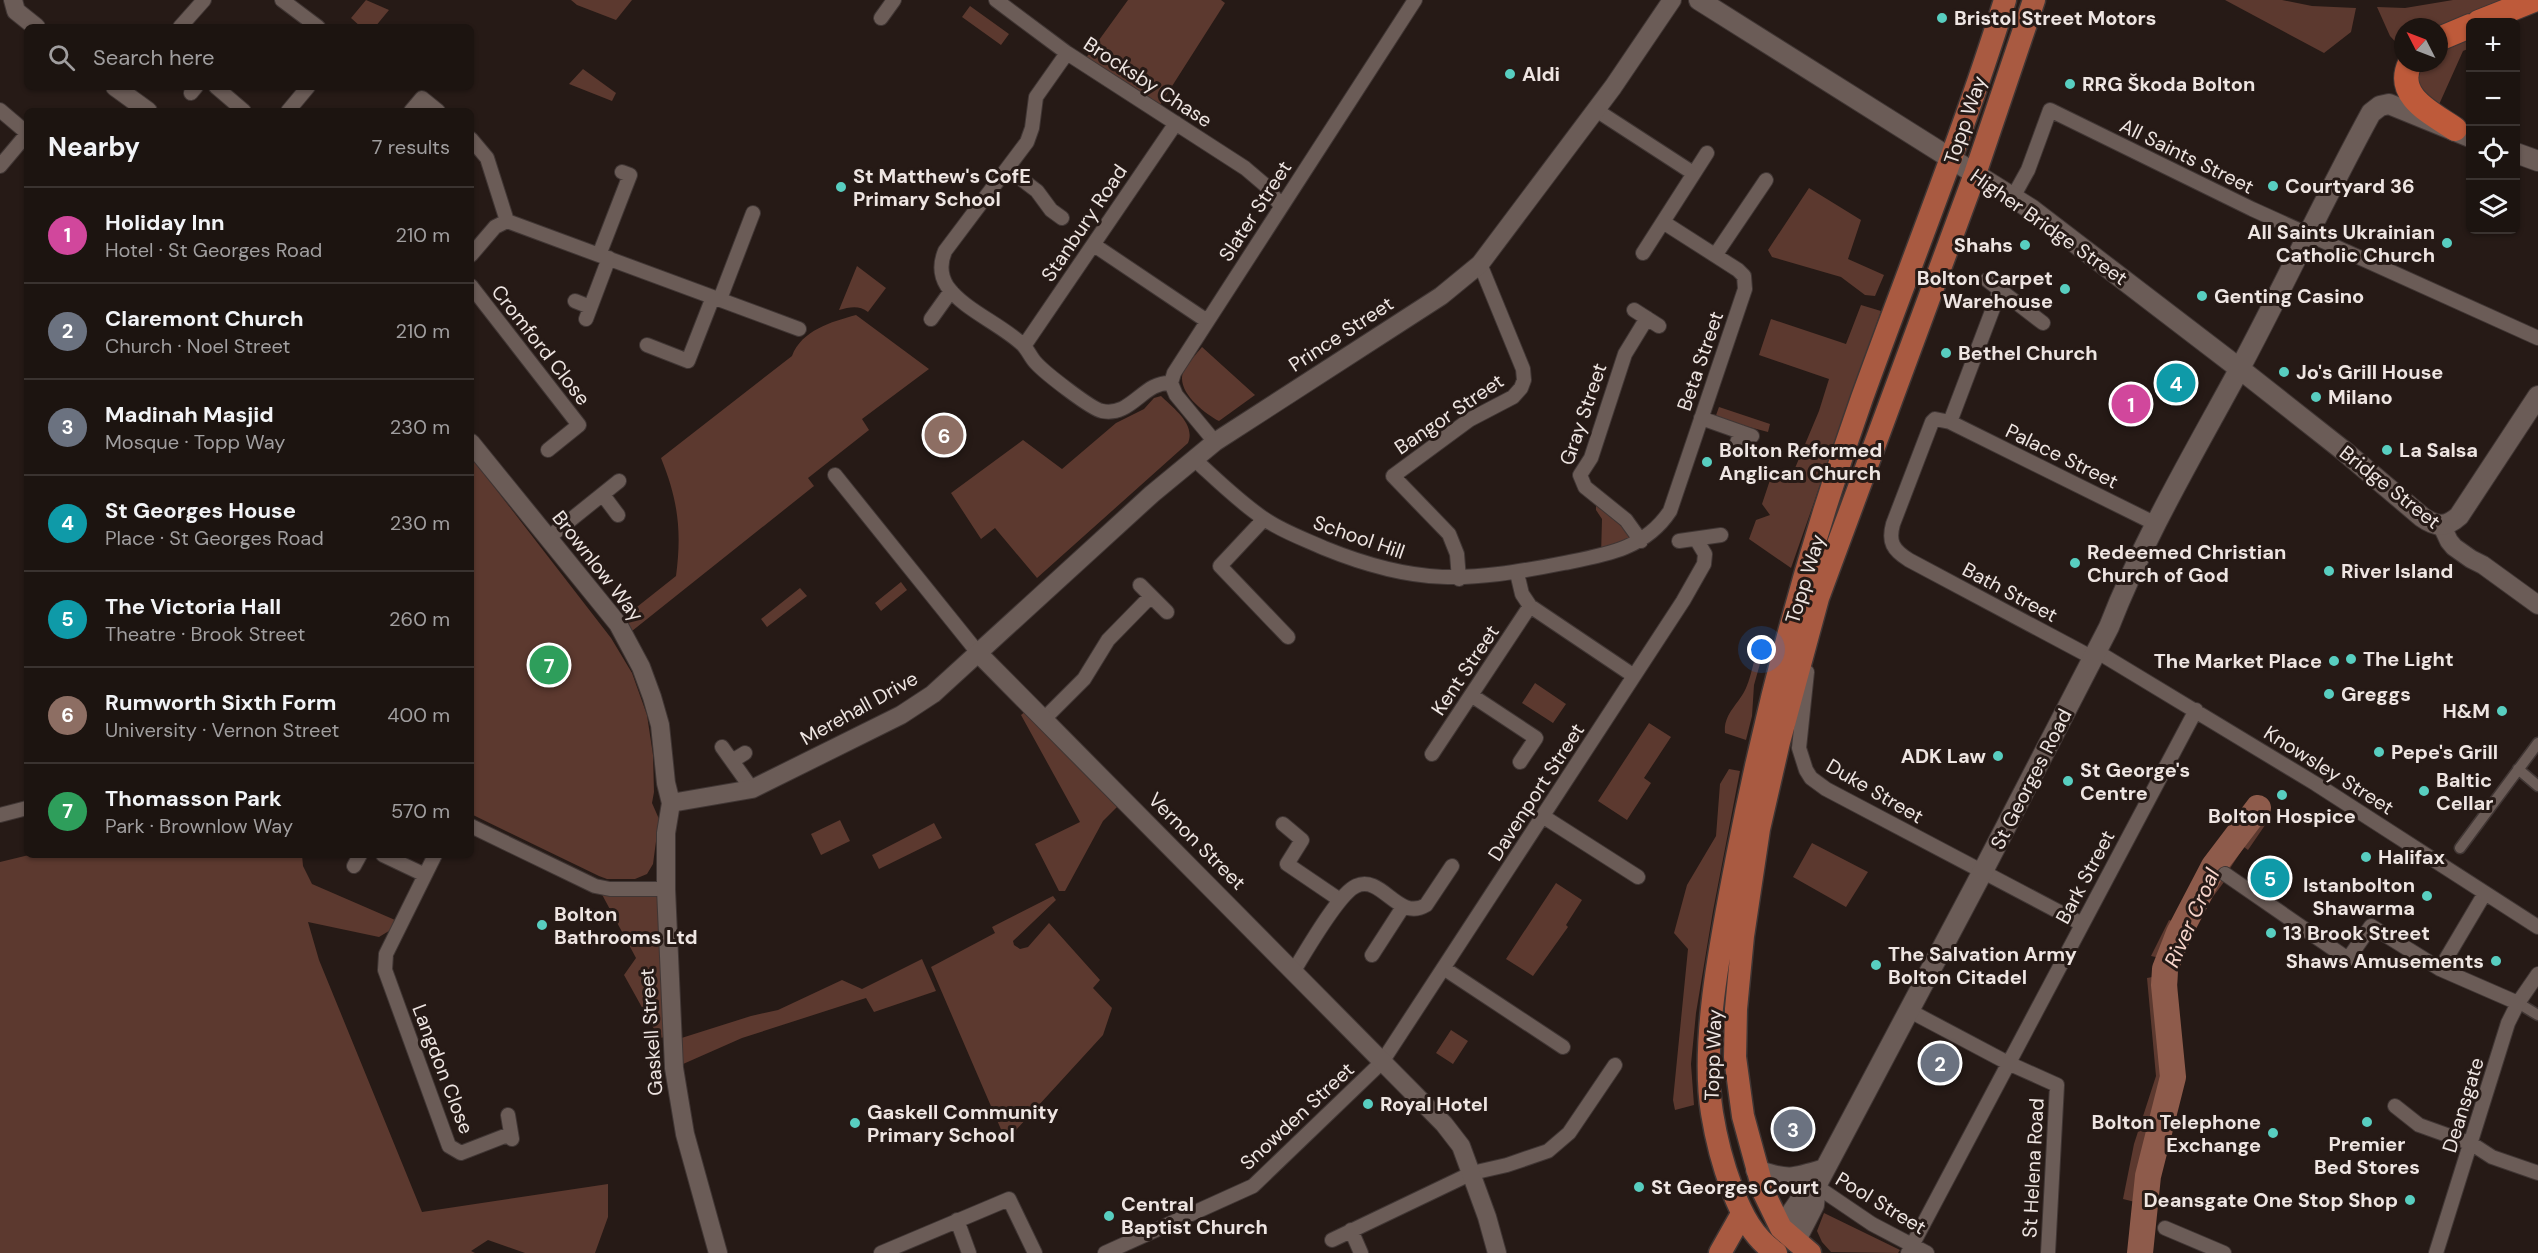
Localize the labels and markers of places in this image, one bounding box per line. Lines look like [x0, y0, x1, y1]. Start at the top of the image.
place label: Bristol Street Motors [1954, 5, 2156, 31]
marker: Bristol Street Motors [1935, 11, 1949, 25]
place label: Aldi [1522, 61, 1560, 87]
marker: Aldi [1503, 67, 1517, 81]
place label: RRG Škoda Bolton [2082, 71, 2255, 97]
marker: RRG Škoda Bolton [2063, 77, 2077, 91]
place label: St Matthew's CofE Primary School [853, 163, 1031, 212]
place label: Courtyard 36 [2285, 173, 2415, 199]
marker: Courtyard 36 [2266, 179, 2280, 193]
marker: St Matthew's CofE Primary School [834, 180, 848, 194]
place label: All Saints Ukrainian Catholic Church [2247, 219, 2435, 268]
place label: Shahs [1954, 232, 2013, 258]
marker: All Saints Ukrainian Catholic Church [2440, 236, 2454, 250]
marker: Shahs [2018, 238, 2032, 252]
place label: Bolton Carpet Warehouse [1917, 265, 2053, 314]
marker: Bolton Carpet Warehouse [2058, 282, 2072, 296]
place label: Genting Casino [2214, 283, 2364, 309]
marker: Genting Casino [2195, 289, 2209, 303]
place label: Bethel Church [1958, 340, 2098, 366]
marker: Bethel Church [1939, 346, 1953, 360]
place label: Jo's Grill House [2296, 359, 2443, 385]
pin: 4 [2156, 360, 2196, 406]
marker: Jo's Grill House [2277, 365, 2291, 379]
pin: 1 [2112, 382, 2150, 426]
place label: Milano [2328, 384, 2393, 410]
marker: Milano [2309, 390, 2323, 404]
pin: 6 [924, 412, 964, 458]
place label: Bolton Reformed Anglican Church [1719, 437, 1882, 486]
place label: La Salsa [2399, 437, 2478, 463]
marker: La Salsa [2380, 443, 2394, 457]
marker: Bolton Reformed Anglican Church [1700, 455, 1714, 469]
place label: Redeemed Christian Church of God [2087, 539, 2286, 588]
marker: Redeemed Christian Church of God [2068, 556, 2082, 570]
place label: River Island [2341, 558, 2453, 584]
marker: River Island [2322, 564, 2336, 578]
pin: 7 [530, 642, 568, 688]
place label: The Light [2363, 646, 2454, 672]
place label: The Market Place [2154, 648, 2322, 674]
marker: The Light [2344, 652, 2358, 666]
marker: The Market Place [2327, 654, 2341, 668]
place label: Greggs [2341, 681, 2411, 707]
marker: Greggs [2322, 687, 2336, 701]
place label: H&M [2442, 698, 2490, 724]
marker: H&M [2495, 704, 2509, 718]
place label: Pepe's Grill [2391, 739, 2498, 765]
place label: ADK Law [1901, 743, 1987, 769]
marker: Pepe's Grill [2372, 745, 2386, 759]
marker: ADK Law [1991, 749, 2005, 763]
place label: St George's Centre [2080, 757, 2190, 806]
place label: Baltic Cellar [2436, 767, 2493, 816]
marker: St George's Centre [2061, 774, 2075, 788]
marker: Baltic Cellar [2417, 784, 2431, 798]
marker: Bolton Hospice [2275, 788, 2289, 802]
place label: Bolton Hospice [2208, 803, 2356, 829]
place label: Halifax [2378, 844, 2446, 870]
marker: Halifax [2359, 850, 2373, 864]
pin: 5 [2250, 856, 2290, 900]
place label: Istanbolton Shawarma [2303, 872, 2415, 921]
marker: Istanbolton Shawarma [2420, 889, 2434, 903]
place label: Bolton Bathrooms Ltd [554, 901, 698, 950]
marker: Bolton Bathrooms Ltd [535, 918, 549, 932]
place label: 13 Brook Street [2283, 920, 2430, 946]
marker: 13 Brook Street [2264, 926, 2278, 940]
place label: The Salvation Army Bolton Citadel [1888, 941, 2077, 990]
place label: Shaws Amusements [2286, 948, 2484, 974]
marker: Shaws Amusements [2489, 954, 2503, 968]
marker: The Salvation Army Bolton Citadel [1869, 958, 1883, 972]
pin: 2 [1920, 1040, 1960, 1086]
place label: Royal Hotel [1380, 1091, 1488, 1117]
marker: Royal Hotel [1361, 1097, 1375, 1111]
place label: Gaskell Community Primary School [867, 1099, 1059, 1148]
pin: 3 [1774, 1106, 1812, 1152]
place label: Bolton Telephone Exchange [2091, 1109, 2261, 1158]
marker: Premier Bed Stores [2360, 1115, 2374, 1129]
marker: Gaskell Community Primary School [848, 1116, 862, 1130]
marker: Bolton Telephone Exchange [2266, 1126, 2280, 1140]
place label: Premier Bed Stores [2314, 1131, 2420, 1180]
place label: St Georges Court [1651, 1174, 1819, 1200]
marker: St Georges Court [1632, 1180, 1646, 1194]
place label: Deansgate One Stop Shop [2143, 1187, 2398, 1213]
place label: Central Baptist Church [1121, 1191, 1268, 1240]
marker: Deansgate One Stop Shop [2403, 1193, 2417, 1207]
marker: Central Baptist Church [1102, 1209, 1116, 1223]

